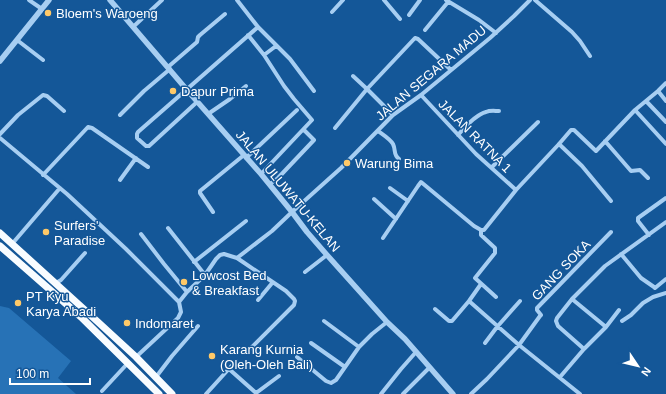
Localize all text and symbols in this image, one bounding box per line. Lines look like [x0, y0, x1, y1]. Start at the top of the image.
place label: Bloem's Waroeng [56, 6, 158, 21]
marker: Bloem's Waroeng [43, 8, 53, 18]
street label: JALAN SEGARA MADU [373, 22, 489, 124]
place label: Dapur Prima [181, 84, 255, 99]
marker: Dapur Prima [168, 86, 178, 96]
street label: JALAN RATNA 1 [435, 96, 515, 176]
street label: JALAN ULUWATU-KELAN [233, 127, 343, 255]
place label: Warung Bima [355, 156, 434, 171]
marker: Warung Bima [342, 158, 352, 168]
place label: Surfers' Paradise [54, 218, 105, 248]
marker: Surfers' Paradise [41, 227, 51, 237]
street label: GANG SOKA [529, 236, 594, 303]
place label: Lowcost Bed & Breakfast [192, 268, 266, 298]
marker: Lowcost Bed & Breakfast [179, 277, 189, 287]
place label: PT Kyu Karya Abadi [26, 289, 96, 319]
marker: PT Kyu Karya Abadi [13, 298, 23, 308]
place label: Indomaret [135, 316, 194, 331]
marker: Indomaret [122, 318, 132, 328]
place label: Karang Kurnia (Oleh-Oleh Bali) [220, 342, 313, 372]
north arrow [618, 346, 658, 386]
marker: Karang Kurnia (Oleh-Oleh Bali) [207, 351, 217, 361]
scale bar [10, 360, 90, 386]
text: N [639, 365, 653, 378]
text: 100 m [16, 367, 49, 381]

